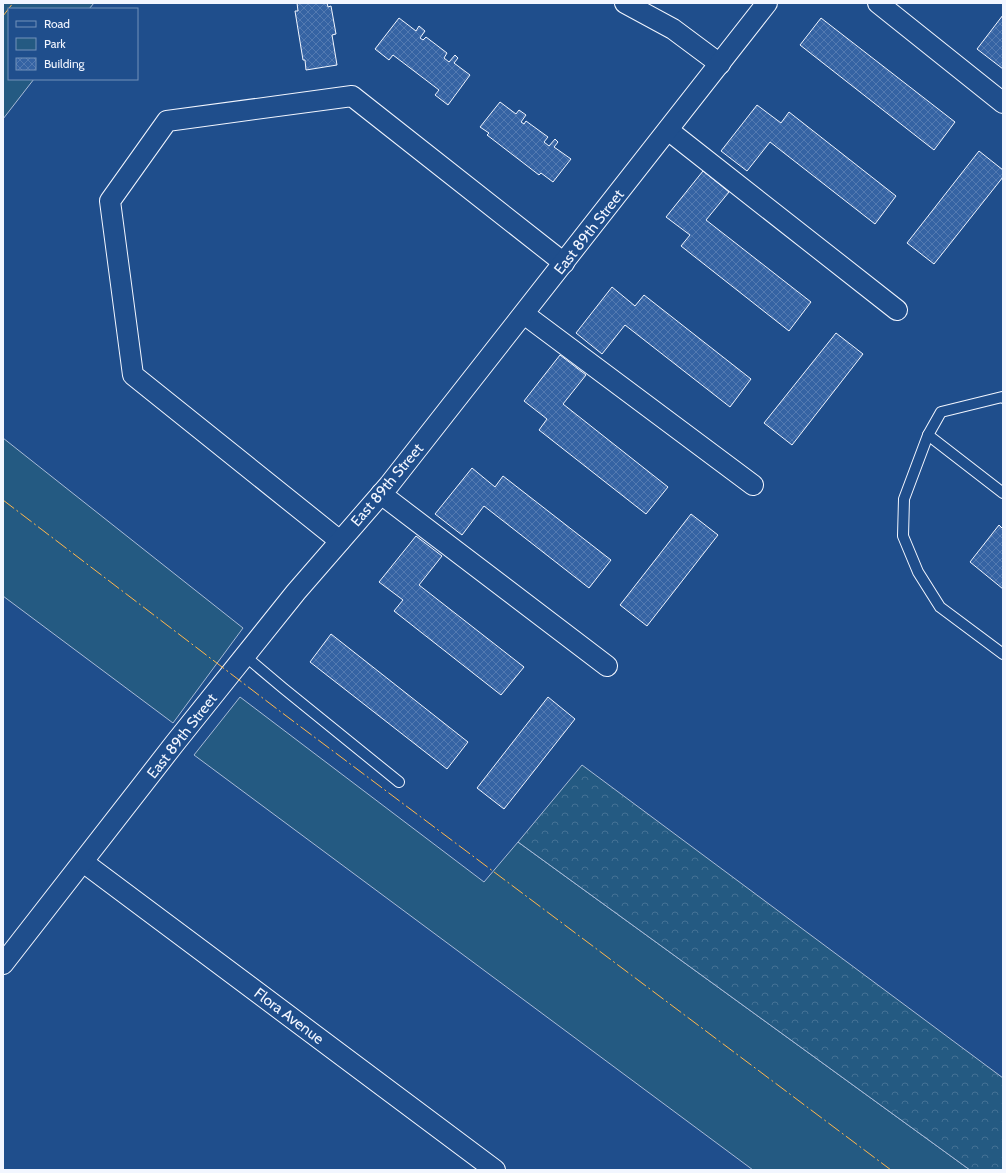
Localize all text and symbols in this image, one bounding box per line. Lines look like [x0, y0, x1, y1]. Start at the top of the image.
legend [8, 8, 138, 80]
text: Road [44, 16, 70, 31]
text: Park [44, 36, 66, 51]
text: Building [44, 56, 86, 71]
street label: East 89th Street [550, 186, 628, 278]
street label: East 89th Street [347, 440, 427, 530]
street label: East 89th Street [143, 690, 221, 782]
street label: Flora Avenue [251, 984, 328, 1048]

